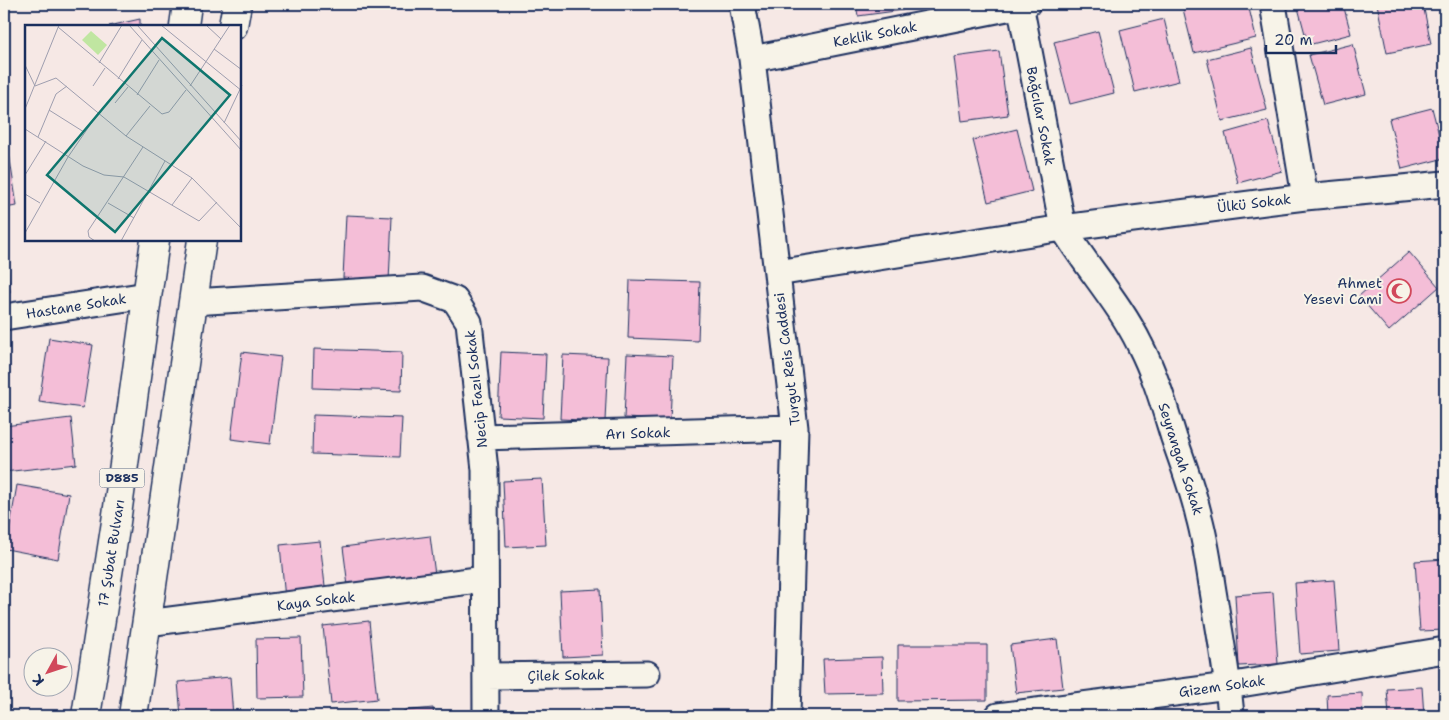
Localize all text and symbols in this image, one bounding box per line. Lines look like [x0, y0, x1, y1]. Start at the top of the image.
street label: Keklik Sokak [831, 17, 919, 51]
scale bar [1266, 22, 1336, 54]
inset map [25, 25, 241, 241]
text: 20 m [1274, 30, 1313, 50]
street label: Bağcılar Sokak [1023, 65, 1059, 167]
street label: Ülkü Sokak [1216, 190, 1292, 216]
place label: Ahmet Yesevi Cami [1304, 274, 1382, 308]
mosque icon: Ahmet Yesevi Cami [1386, 278, 1412, 304]
street label: Hastane Sokak [24, 289, 128, 323]
street label: Turgut Reis Caddesi [770, 292, 804, 426]
street label: Necip Fazıl Sokak [461, 329, 491, 449]
street label: Seyrangah Sokak [1154, 401, 1208, 517]
street label: Arı Sokak [605, 423, 671, 443]
road number: D885 [100, 468, 144, 488]
street label: 17 Şubat Bulvarı [94, 498, 128, 608]
street label: Kaya Sokak [276, 587, 356, 615]
north arrow [22, 648, 72, 698]
street label: Çilek Sokak [527, 665, 605, 685]
text: K [28, 671, 48, 690]
street label: Gizem Sokak [1178, 671, 1266, 701]

